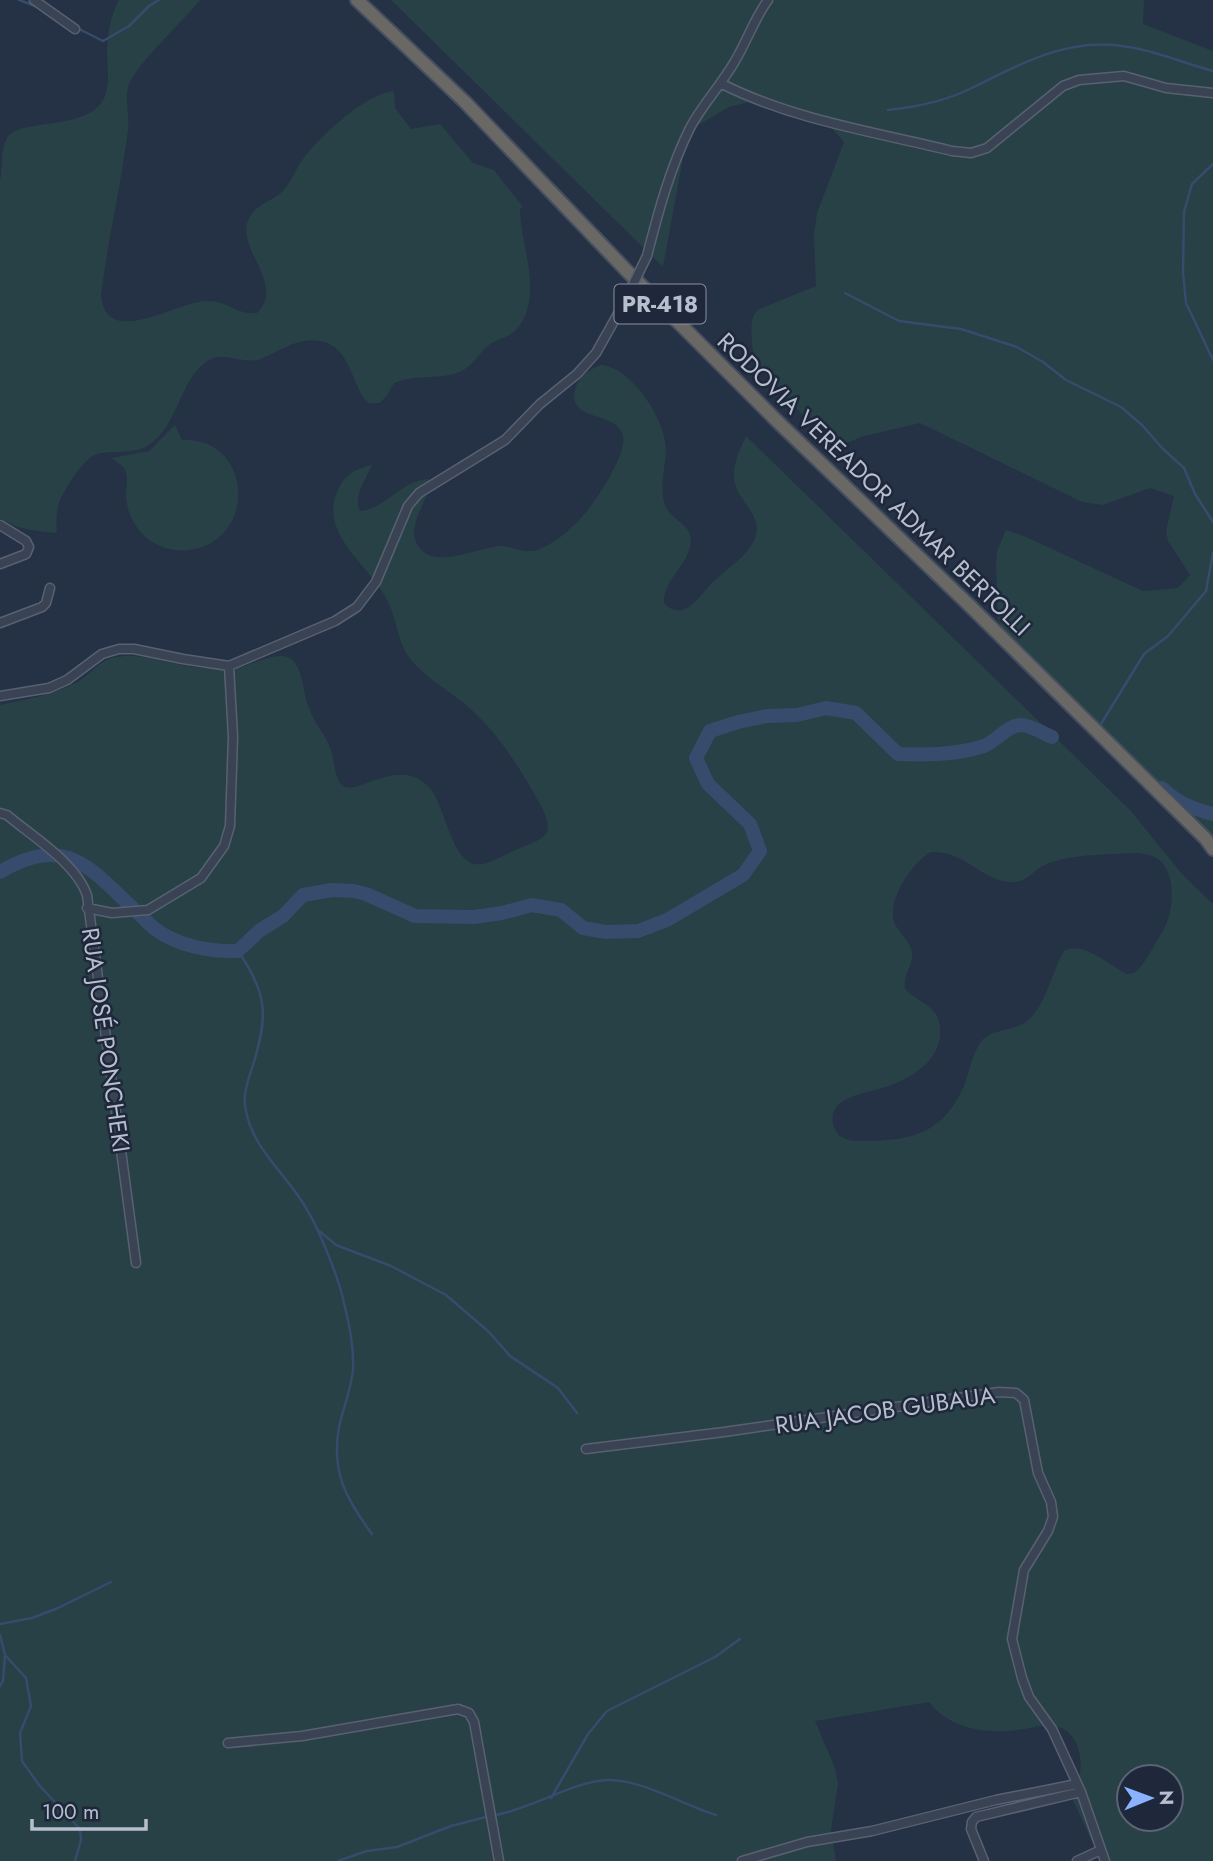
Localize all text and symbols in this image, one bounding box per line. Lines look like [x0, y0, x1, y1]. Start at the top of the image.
road number: PR-418 [614, 284, 706, 324]
street label: RODOVIA VEREADOR ADMAR BERTOLLI [709, 324, 1039, 644]
street label: RUA JOSÉ PONCHEKI [73, 925, 139, 1155]
street label: RUA JACOB GUBAUA [773, 1377, 997, 1443]
north arrow [1115, 1763, 1185, 1833]
scale bar [32, 1787, 145, 1831]
text: N [1153, 1790, 1180, 1805]
text: 100 m [42, 1797, 99, 1827]

